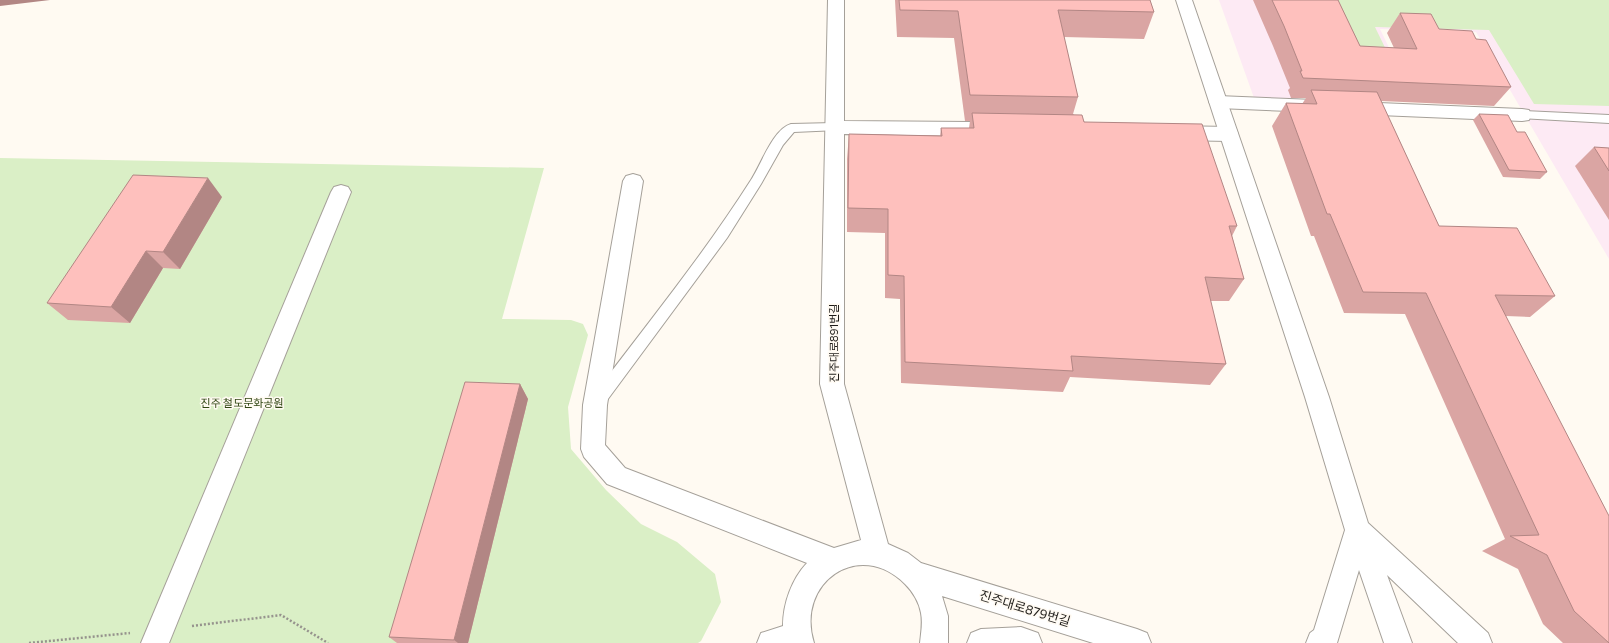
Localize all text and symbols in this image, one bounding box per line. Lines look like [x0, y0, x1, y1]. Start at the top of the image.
street label: 진주대로891번길 [827, 304, 840, 382]
park label: 진주 철도문화공원 [200, 396, 284, 409]
street label: 진주대로879번길 [978, 587, 1072, 629]

